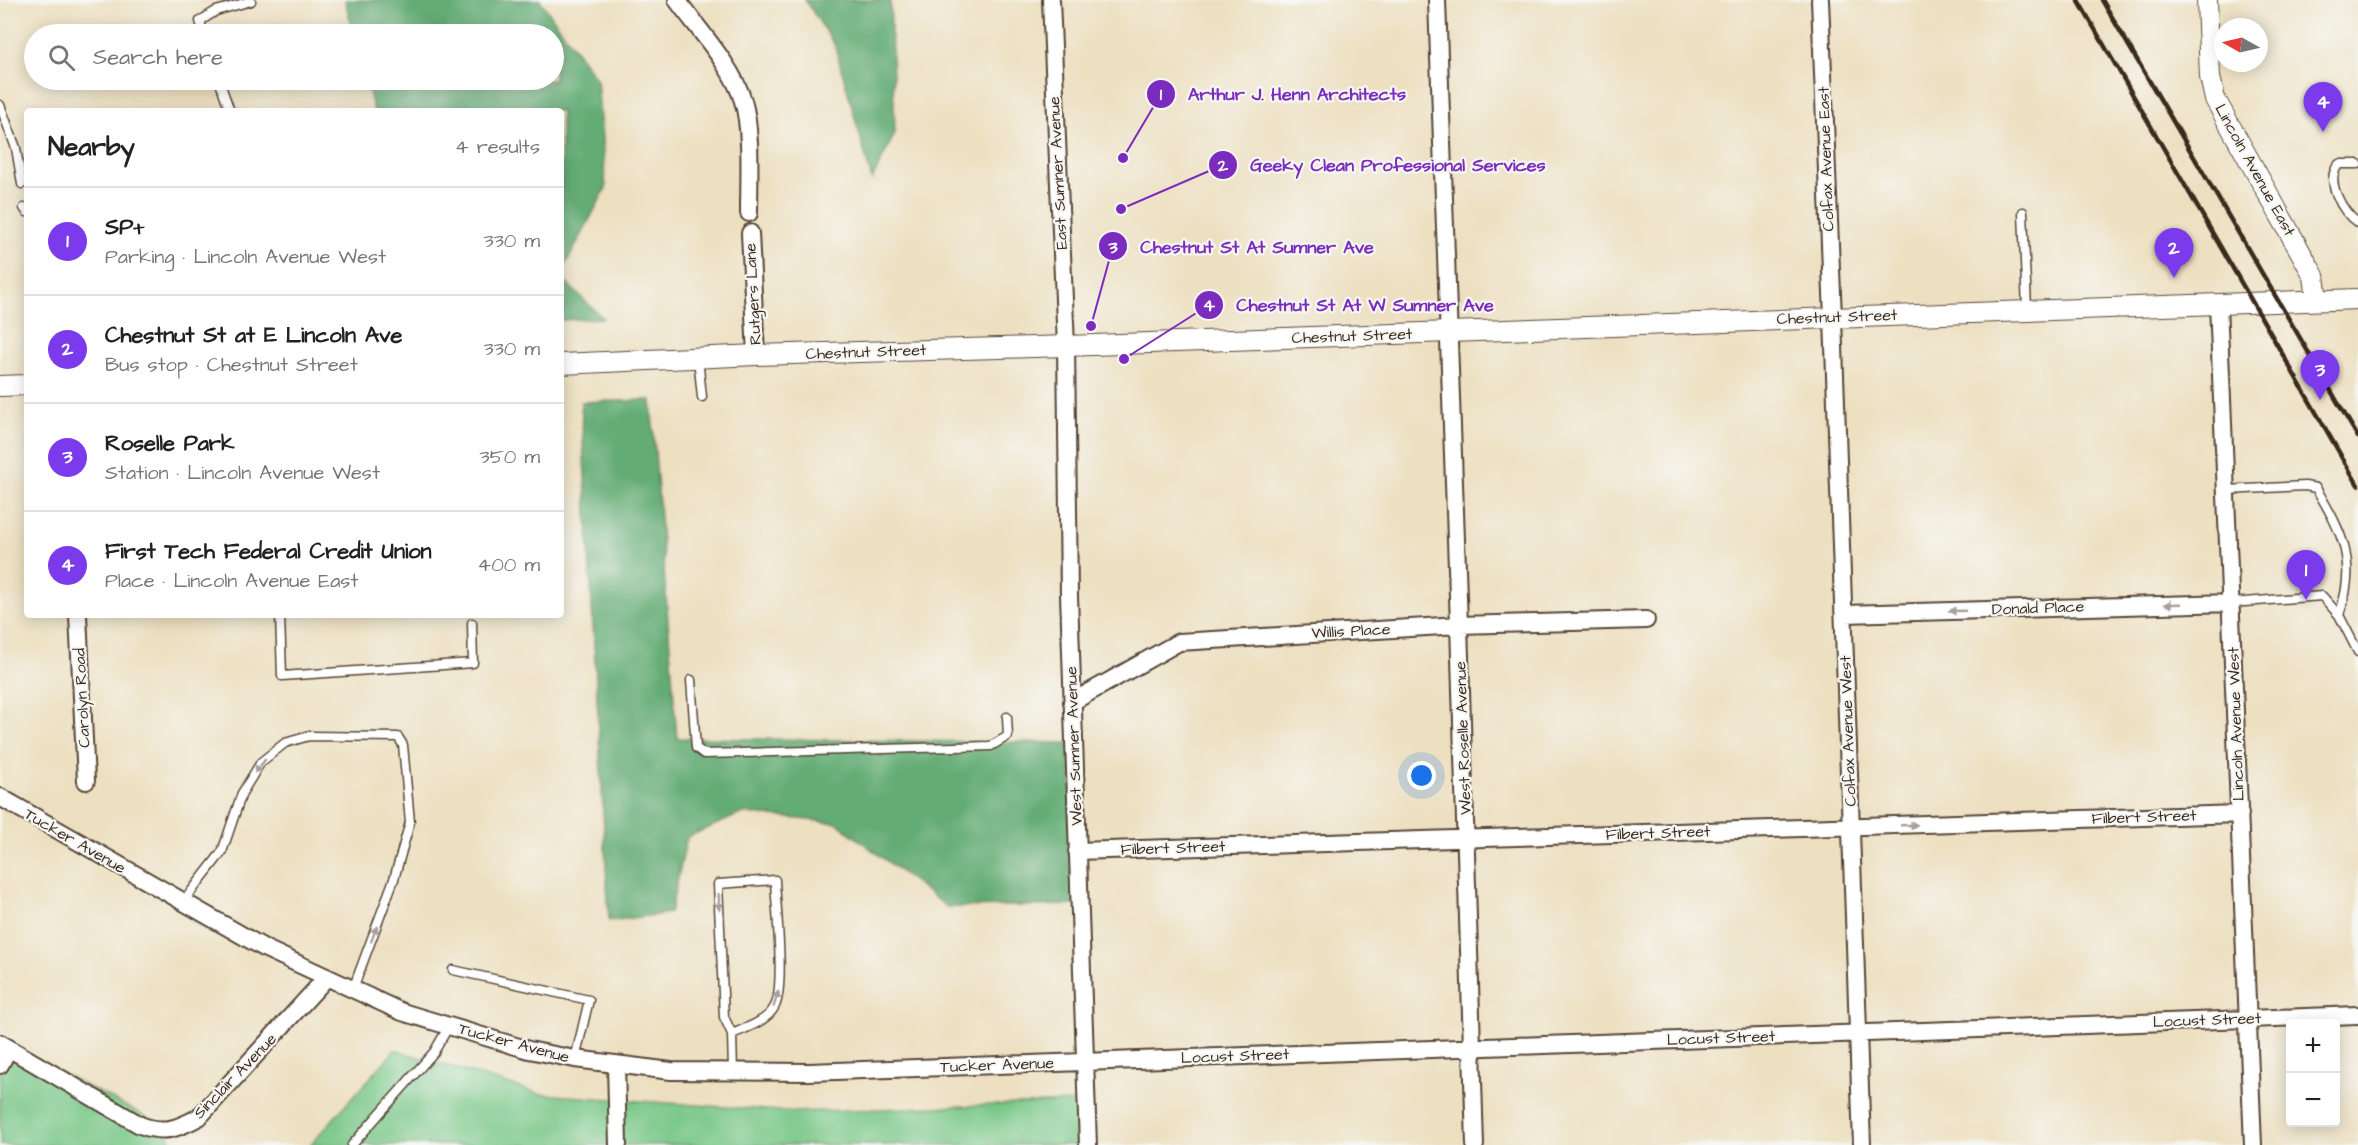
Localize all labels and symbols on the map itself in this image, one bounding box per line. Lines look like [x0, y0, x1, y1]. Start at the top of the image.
north arrow [2214, 18, 2268, 72]
callout: Arthur J. Henn Architects [1146, 76, 1419, 112]
text: 1 [1160, 82, 1163, 107]
text: Arthur J. Henn Architects [1188, 82, 1406, 107]
pin: 4 [2304, 82, 2342, 132]
street label: Colfax Avenue East [1812, 86, 1840, 232]
street label: East Sumner Avenue [1043, 96, 1073, 250]
street label: Lincoln Avenue East [2209, 100, 2301, 241]
callout: Geeky Clean Professional Services [1208, 147, 1558, 183]
text: 2 [1217, 153, 1229, 178]
text: Geeky Clean Professional Services [1250, 153, 1546, 179]
callout: Chestnut St At Sumner Ave [1098, 228, 1386, 264]
pin: 2 [2154, 228, 2194, 278]
text: 3 [1107, 235, 1118, 260]
text: Chestnut St At Sumner Ave [1140, 235, 1374, 260]
street label: Rutgers Lane [739, 242, 768, 346]
callout: Chestnut St At W Sumner Ave [1194, 287, 1506, 323]
text: 4 [1203, 293, 1216, 318]
text: Chestnut St At W Sumner Ave [1236, 293, 1494, 318]
street label: Chestnut Street [1776, 304, 1898, 330]
street label: Chestnut Street [1291, 323, 1413, 349]
street label: Chestnut Street [805, 339, 927, 365]
pin: 3 [2300, 350, 2340, 400]
pin: 1 [2286, 550, 2326, 600]
street label: Donald Place [1992, 595, 2085, 621]
one-way arrow [2164, 600, 2183, 609]
one-way arrow [1948, 606, 1967, 615]
street label: Willis Place [1311, 618, 1391, 644]
street label: Lincoln Avenue West [2222, 646, 2250, 801]
street label: Carolyn Road [68, 648, 97, 748]
street label: Colfax Avenue West [1834, 655, 1862, 807]
street label: West Roselle Avenue [1449, 660, 1477, 815]
street label: West Sumner Avenue [1060, 666, 1088, 826]
one-way arrow [255, 758, 267, 773]
your location [1407, 761, 1436, 790]
street label: Tucker Avenue [20, 803, 130, 879]
street label: Filbert Street [2091, 804, 2197, 830]
street label: Filbert Street [1605, 820, 1711, 846]
one-way arrow [1900, 820, 1919, 829]
street label: Filbert Street [1120, 835, 1226, 861]
one-way arrow [714, 892, 723, 911]
one-way arrow [369, 925, 379, 943]
one-way arrow [772, 990, 781, 1008]
street label: Locust Street [2152, 1007, 2262, 1033]
street label: Tucker Avenue [456, 1018, 572, 1068]
street label: Locust Street [1666, 1025, 1776, 1051]
street label: Sinclair Avenue [188, 1028, 282, 1124]
street label: Locust Street [1180, 1043, 1290, 1069]
street label: Tucker Avenue [940, 1052, 1055, 1078]

